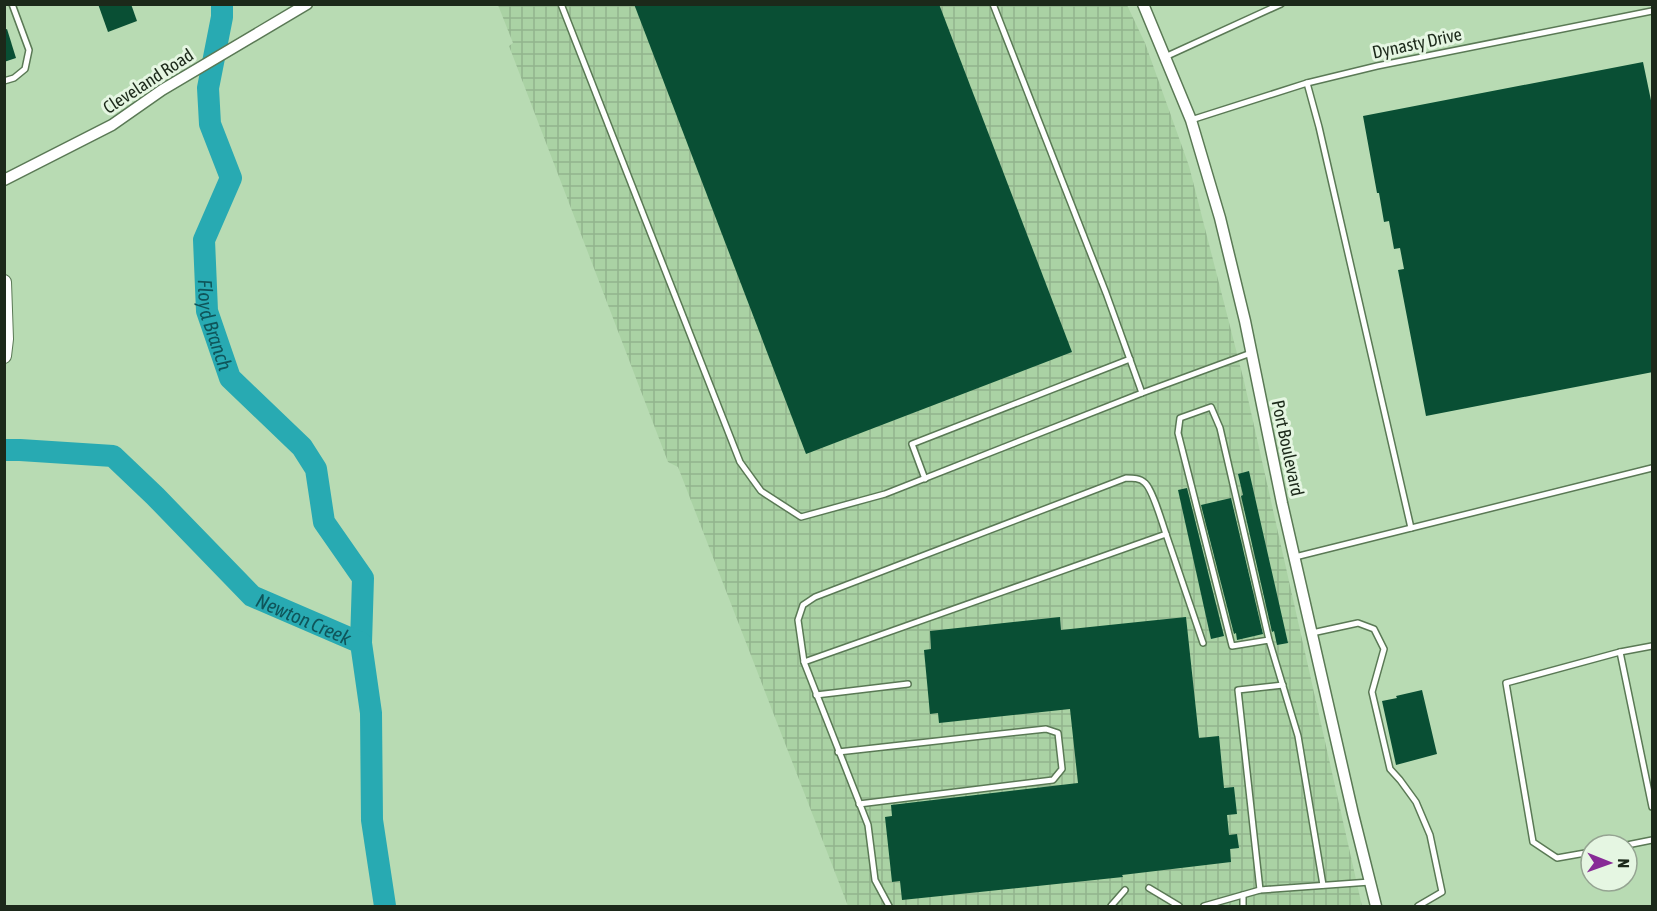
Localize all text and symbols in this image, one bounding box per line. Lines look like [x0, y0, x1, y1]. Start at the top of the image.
street label: Dynasty Drive [1370, 23, 1464, 63]
street label: Cleveland Road [99, 44, 197, 118]
water label: Floyd Branch [194, 279, 238, 373]
street label: Port Boulevard [1268, 398, 1308, 498]
water label: Newton Creek [253, 588, 355, 649]
north arrow [1579, 833, 1639, 893]
text: N [1615, 858, 1633, 868]

